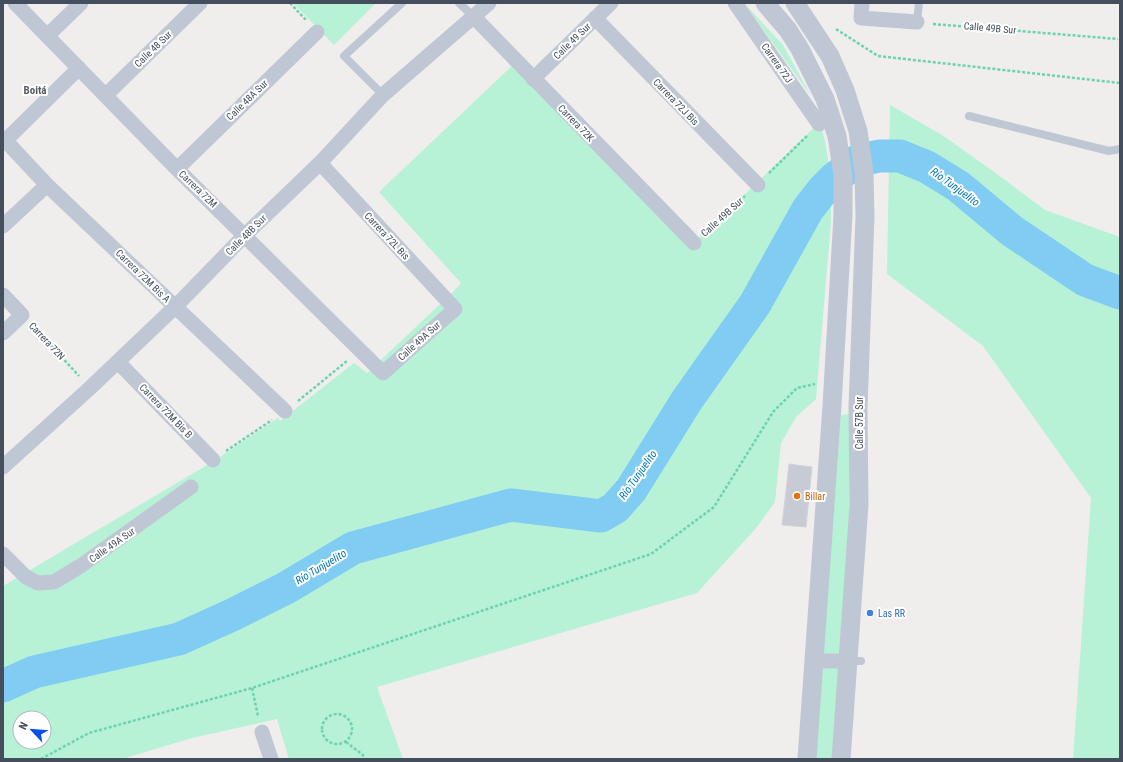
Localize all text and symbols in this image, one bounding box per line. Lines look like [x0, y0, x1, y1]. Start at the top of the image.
street label: Calle 49B Sur [963, 20, 1017, 36]
street label: Calle 49 Sur [551, 21, 593, 61]
street label: Calle 48 Sur [132, 29, 174, 69]
street label: Carrera 72J [759, 41, 795, 85]
street label: Carrera 72J Bis [651, 76, 701, 128]
street label: Calle 48A Sur [224, 78, 270, 122]
district label: Boitá [24, 84, 46, 97]
street label: Carrera 72K [556, 102, 596, 144]
water label: Río Tunjuelito [928, 165, 982, 209]
street label: Carrera 72M [177, 168, 219, 210]
street label: Calle 49B Sur [699, 195, 745, 239]
street label: Carrera 72L Bis [362, 210, 412, 262]
street label: Calle 48B Sur [223, 212, 269, 258]
street label: Carrera 72M Bis A [114, 247, 173, 305]
street label: Calle 49A Sur [396, 319, 442, 363]
street label: Carrera 72N [27, 320, 67, 362]
street label: Carrera 72M Bis B [137, 382, 195, 440]
street label: Calle 57B Sur [854, 397, 865, 449]
water label: Río Tunjuelito [616, 448, 660, 502]
marker: Billar [792, 491, 802, 501]
place label: Billar [805, 491, 825, 502]
street label: Calle 49A Sur [87, 525, 137, 565]
water label: Río Tunjuelito [293, 547, 349, 587]
marker: Las RR [865, 608, 875, 618]
place label: Las RR [878, 608, 906, 619]
north arrow [12, 710, 52, 750]
text: N [16, 720, 31, 732]

